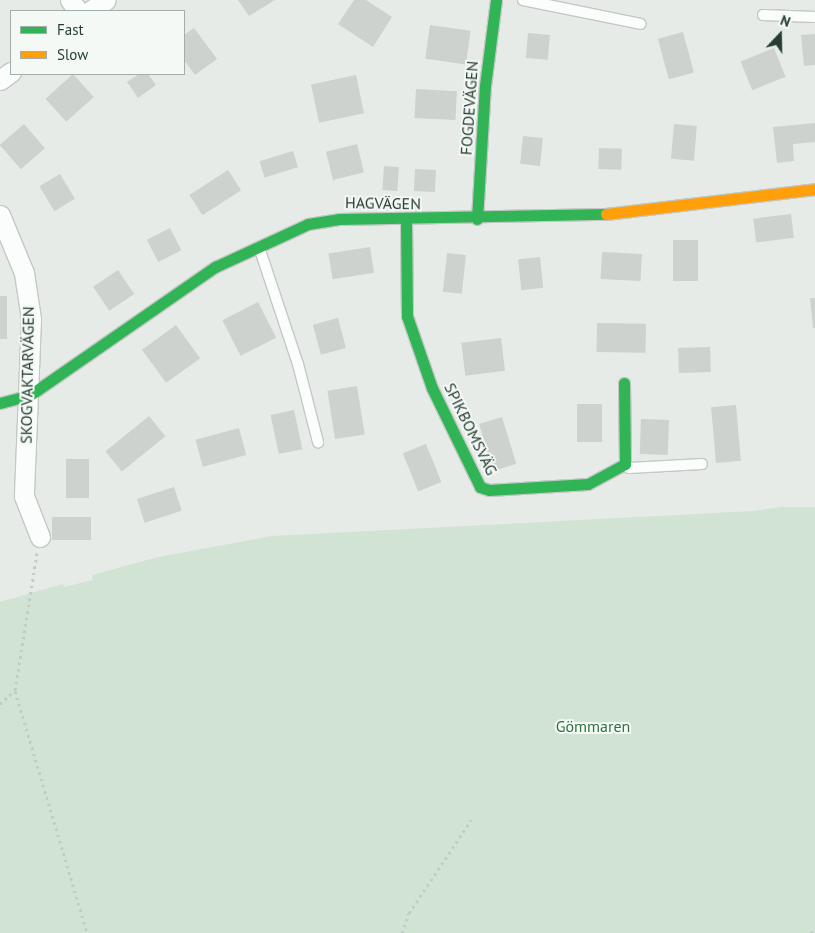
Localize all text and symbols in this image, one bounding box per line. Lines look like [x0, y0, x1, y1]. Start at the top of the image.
legend [10, 10, 185, 75]
north arrow [755, 10, 805, 60]
text: N [778, 11, 793, 31]
text: Fast [57, 20, 84, 39]
text: Slow [57, 45, 88, 64]
street label: FOGDEVÄGEN [456, 60, 482, 156]
street label: HAGVÄGEN [345, 193, 421, 213]
street label: SKOGVAKTARVÄGEN [16, 306, 38, 444]
street label: SPIKBOMSVÄG [440, 380, 502, 478]
park label: Gömmaren [556, 716, 630, 736]

